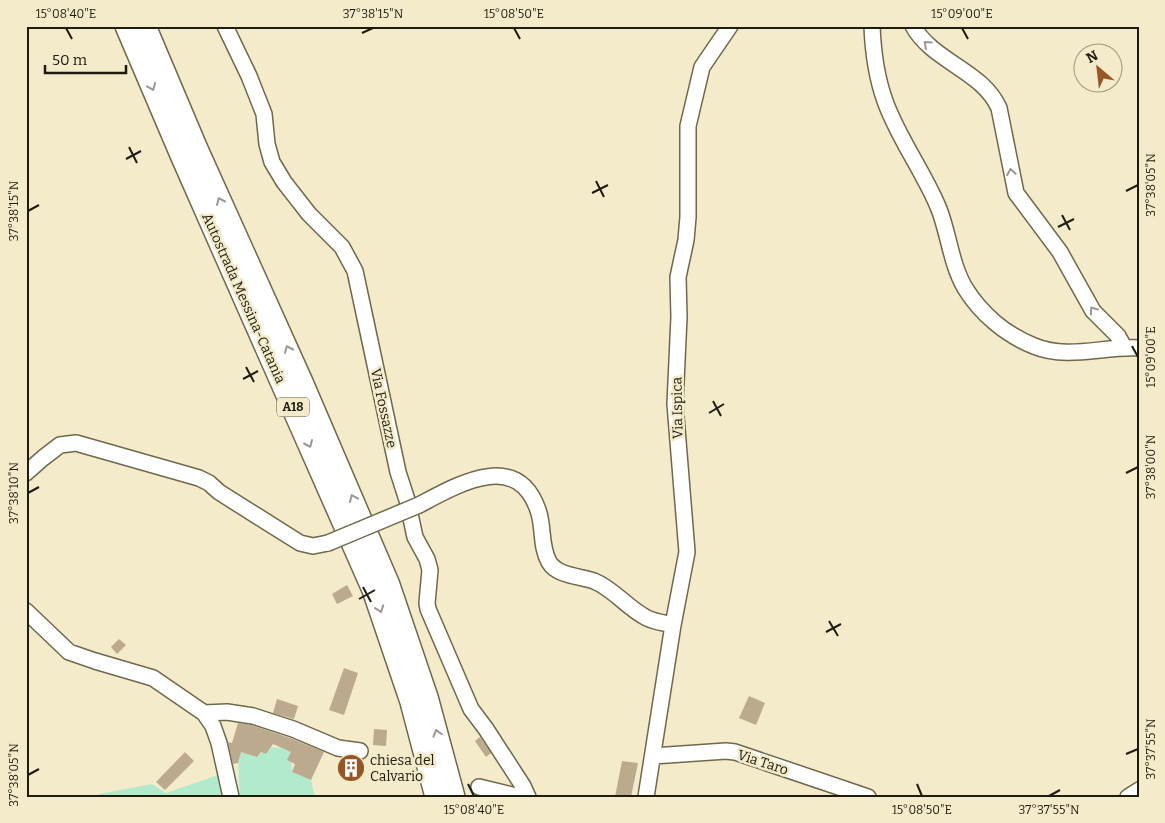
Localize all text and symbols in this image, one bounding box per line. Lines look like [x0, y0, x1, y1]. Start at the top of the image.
text: 15°08'40"E [36, 7, 96, 21]
text: 37°38'15"N [343, 7, 404, 21]
text: 15°08'50"E [484, 7, 544, 21]
text: 15°09'00"E [931, 7, 993, 21]
one-way arrow [924, 41, 933, 50]
scale bar [45, 42, 126, 74]
north arrow [1072, 42, 1122, 92]
text: N [1083, 47, 1101, 67]
text: 50 m [52, 51, 88, 69]
one-way arrow [145, 82, 156, 91]
text: 37°38'05"N [1144, 153, 1158, 217]
one-way arrow [1006, 167, 1016, 176]
text: 37°38'15"N [7, 180, 21, 241]
one-way arrow [216, 197, 227, 206]
street label: Autostrada Messina-Catania [198, 210, 289, 386]
one-way arrow [1091, 307, 1099, 316]
text: 15°09'00"E [1144, 326, 1158, 388]
one-way arrow [283, 345, 294, 354]
street label: Via Fossazze [367, 367, 400, 449]
street label: Via Ispica [668, 377, 687, 439]
road number: A18 [277, 398, 309, 417]
text: 37°38'00"N [1144, 434, 1158, 499]
one-way arrow [303, 439, 314, 448]
text: 37°38'10"N [7, 462, 21, 524]
one-way arrow [348, 494, 359, 503]
one-way arrow [374, 605, 384, 613]
text: 37°37'55"N [1144, 718, 1158, 780]
one-way arrow [433, 729, 443, 737]
text: 37°38'05"N [7, 743, 21, 807]
street label: Via Taro [735, 746, 790, 779]
place label: chiesa del Calvario [370, 752, 435, 785]
building icon: chiesa del Calvario [336, 753, 366, 783]
text: 15°08'40"E [444, 803, 504, 817]
text: 15°08'50"E [892, 803, 952, 817]
text: 37°37'55"N [1018, 803, 1080, 817]

